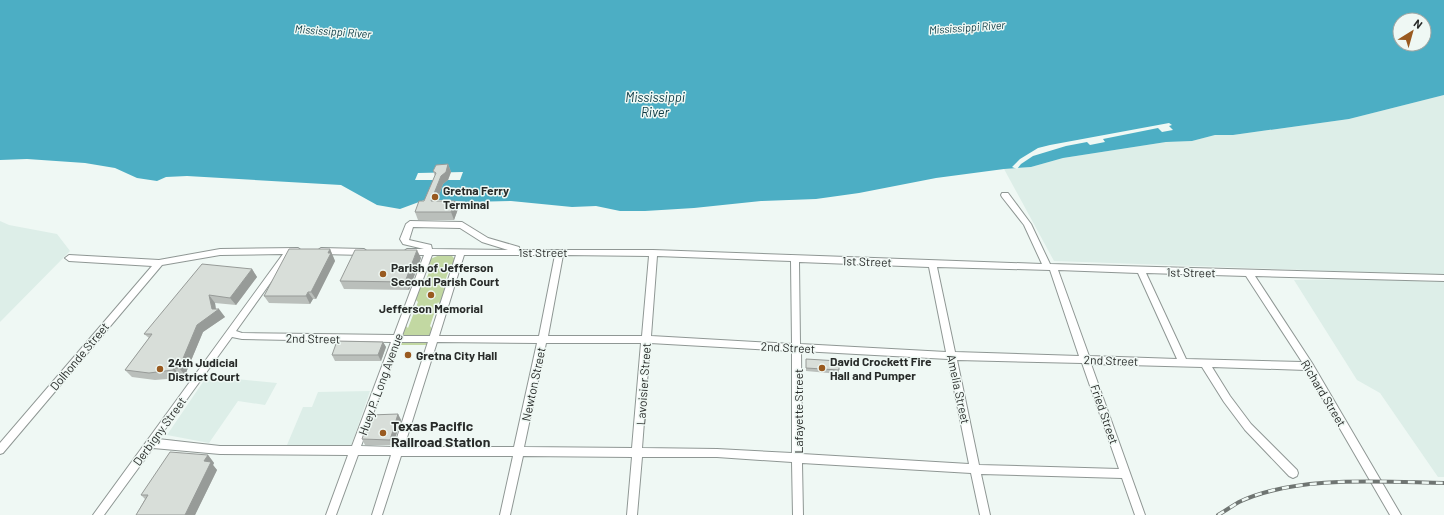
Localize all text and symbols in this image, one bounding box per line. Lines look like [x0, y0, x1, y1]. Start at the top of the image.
north arrow [1392, 12, 1432, 52]
text: N [1411, 16, 1425, 31]
water label: Mississippi River [928, 18, 1007, 36]
water label: Mississippi River [294, 22, 373, 40]
water label: Mississippi River [625, 89, 686, 120]
place label: Gretna Ferry Terminal [443, 183, 509, 211]
marker: Gretna Ferry Terminal [430, 192, 440, 202]
street label: 1st Street [518, 245, 568, 259]
street label: 1st Street [842, 253, 892, 269]
place label: Parish of Jefferson Second Parish Court [391, 260, 500, 288]
street label: 1st Street [1166, 265, 1216, 279]
marker: Parish of Jefferson Second Parish Court [378, 269, 388, 279]
marker: Jefferson Memorial [426, 290, 436, 300]
place label: Jefferson Memorial [379, 301, 483, 315]
street label: Dolhonde Street [47, 319, 111, 393]
street label: 2nd Street [286, 331, 340, 345]
street label: Huey P. Long Avenue [355, 331, 405, 437]
street label: 2nd Street [760, 339, 816, 355]
street label: Lavoisier Street [633, 342, 653, 426]
street label: Newton Street [518, 346, 548, 422]
place label: Gretna City Hall [416, 348, 497, 362]
marker: Gretna City Hall [403, 350, 413, 360]
street label: 2nd Street [1084, 352, 1138, 368]
street label: Amelia Street [945, 353, 973, 425]
place label: David Crockett Fire Hall and Pumper [830, 354, 932, 382]
place label: 24th Judicial District Court [168, 355, 240, 383]
street label: Richard Street [1299, 357, 1349, 429]
marker: David Crockett Fire Hall and Pumper [817, 363, 827, 373]
marker: 24th Judicial District Court [155, 364, 165, 374]
street label: Lafayette Street [791, 369, 805, 453]
street label: Fried Street [1088, 382, 1122, 446]
street label: Derbigny Street [129, 394, 189, 468]
place label: Texas Pacific Railroad Station [391, 417, 490, 450]
marker: Texas Pacific Railroad Station [378, 428, 388, 438]

